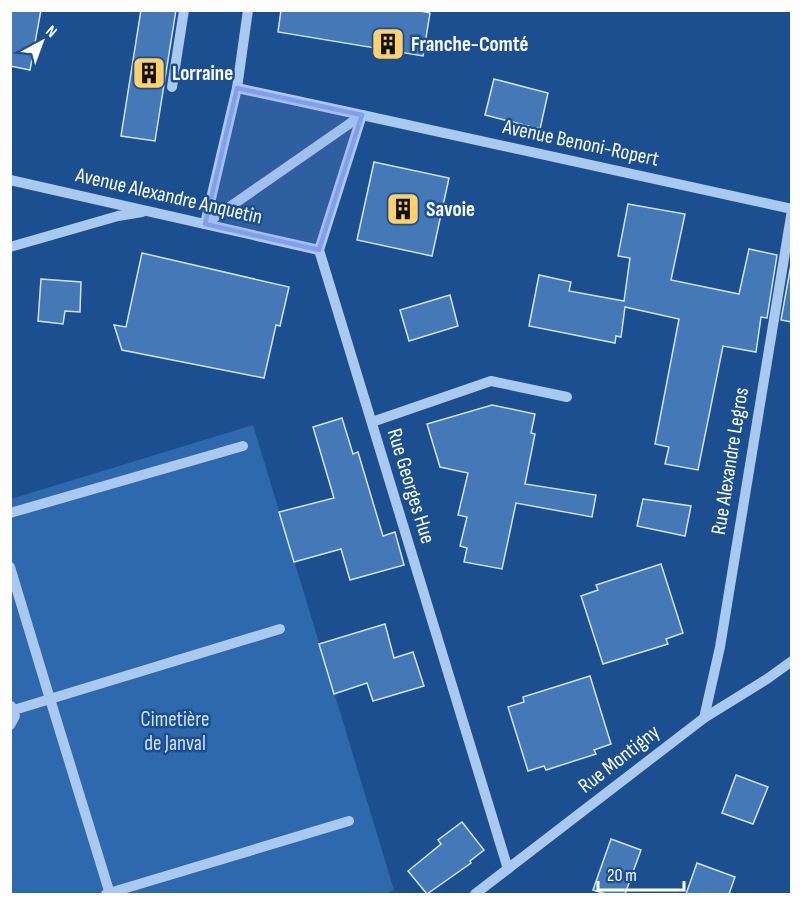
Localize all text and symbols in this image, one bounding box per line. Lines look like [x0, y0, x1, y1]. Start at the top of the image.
north arrow [12, 12, 72, 72]
text: N [41, 22, 60, 42]
building icon: Franche-Comté [370, 26, 406, 62]
place label: Franche-Comté [411, 32, 529, 57]
building icon: Lorraine [131, 55, 167, 91]
place label: Lorraine [172, 61, 233, 86]
street label: Avenue Benoni-Ropert [500, 114, 661, 172]
street label: Avenue Alexandre Anquetin [72, 162, 265, 230]
building icon: Savoie [385, 191, 421, 227]
place label: Savoie [426, 197, 475, 222]
street label: Rue Alexandre Legros [706, 385, 754, 537]
street label: Rue Georges Hue [382, 425, 440, 547]
park label: Cimetière de Janval [141, 707, 209, 756]
street label: Rue Montigny [573, 720, 665, 798]
scale bar [598, 854, 684, 892]
text: 20 m [607, 865, 637, 886]

